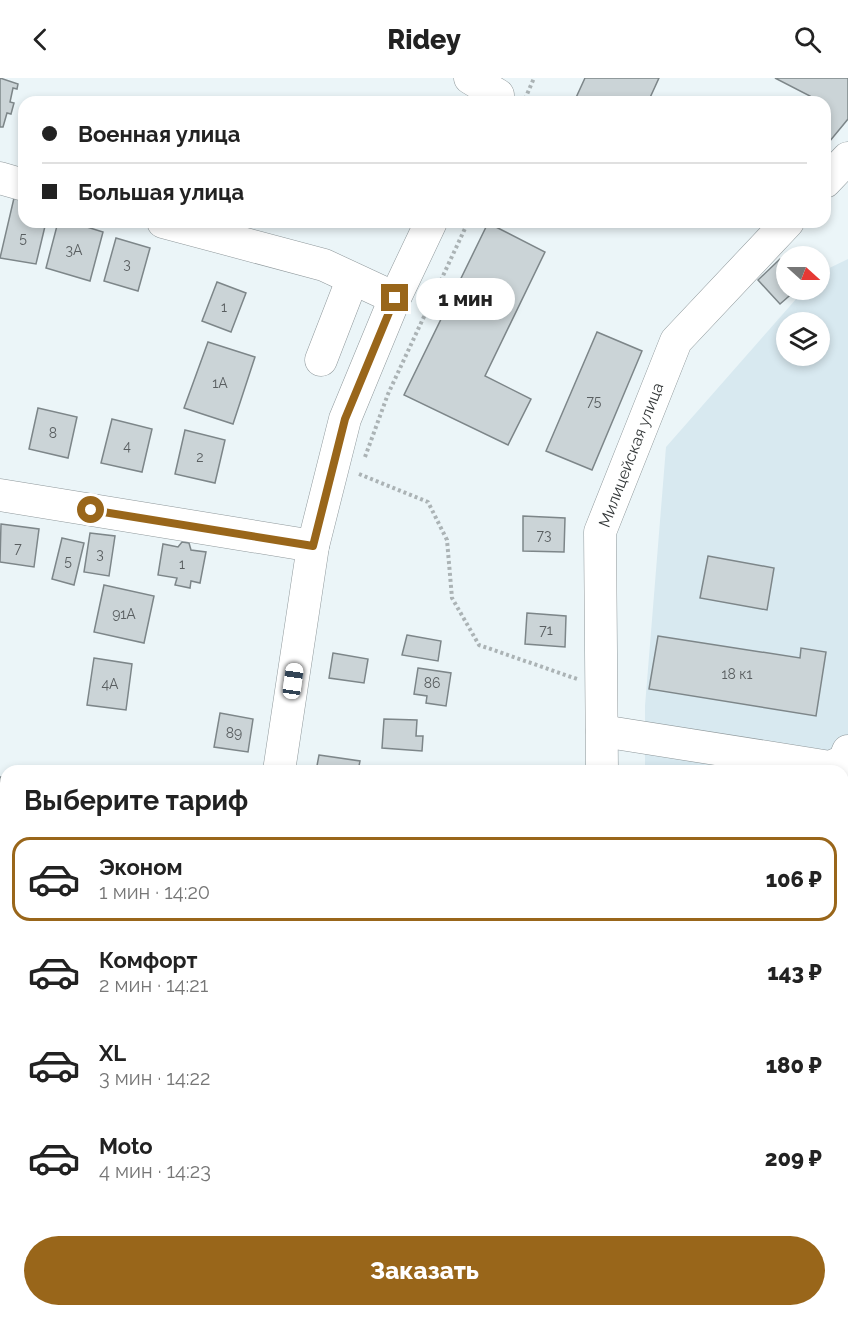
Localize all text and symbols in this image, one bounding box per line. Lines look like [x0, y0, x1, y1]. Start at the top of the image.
icon: back [24, 23, 57, 56]
icon: search [791, 23, 824, 56]
text: Ridey [387, 24, 461, 55]
text: Военная улица [78, 121, 240, 147]
text: Большая улица [78, 179, 244, 205]
house number: 5 [19, 230, 27, 246]
house number: 3А [66, 242, 83, 258]
north arrow [776, 246, 830, 300]
map controls [776, 246, 830, 366]
house number: 3 [123, 256, 131, 272]
callout: 1 мин [416, 277, 515, 319]
route end [381, 284, 408, 311]
text: 1 мин [438, 287, 493, 311]
house number: 1 [221, 299, 227, 315]
button: layers [776, 312, 830, 366]
house number: 1А [212, 375, 228, 391]
street label: Милицейская улица [595, 380, 667, 530]
house number: 75 [587, 393, 602, 409]
house number: 8 [49, 425, 57, 441]
house number: 4 [123, 438, 131, 454]
house number: 2 [196, 449, 204, 465]
route start [77, 496, 104, 523]
house number: 73 [537, 527, 551, 543]
house number: 7 [14, 540, 22, 556]
house number: 3 [96, 546, 104, 562]
house number: 5 [64, 553, 72, 569]
house number: 1 [179, 556, 185, 572]
house number: 91А [112, 606, 136, 622]
house number: 71 [539, 622, 553, 638]
car [282, 662, 304, 700]
house number: 18 к1 [721, 666, 753, 682]
house number: 86 [424, 675, 440, 691]
house number: 4А [101, 676, 119, 692]
house number: 89 [226, 725, 242, 741]
text: Выберите тариф [24, 785, 248, 816]
icon: car [27, 852, 81, 906]
text: Эконом [99, 854, 183, 880]
text: 106 ₽ [766, 866, 822, 892]
text: 1 мин · 14:20 [99, 880, 210, 904]
icon: car [27, 945, 81, 999]
text: Комфорт [99, 947, 197, 973]
text: 143 ₽ [767, 959, 822, 985]
text: 2 мин · 14:21 [99, 973, 208, 997]
icon: car [27, 1038, 81, 1092]
text: XL [99, 1040, 126, 1066]
text: 180 ₽ [766, 1052, 822, 1078]
text: 3 мин · 14:22 [99, 1066, 210, 1090]
icon: car [27, 1131, 81, 1185]
text: Moto [99, 1133, 153, 1159]
text: 209 ₽ [765, 1145, 822, 1171]
text: 4 мин · 14:23 [99, 1159, 211, 1183]
button: Заказать [24, 1236, 825, 1305]

